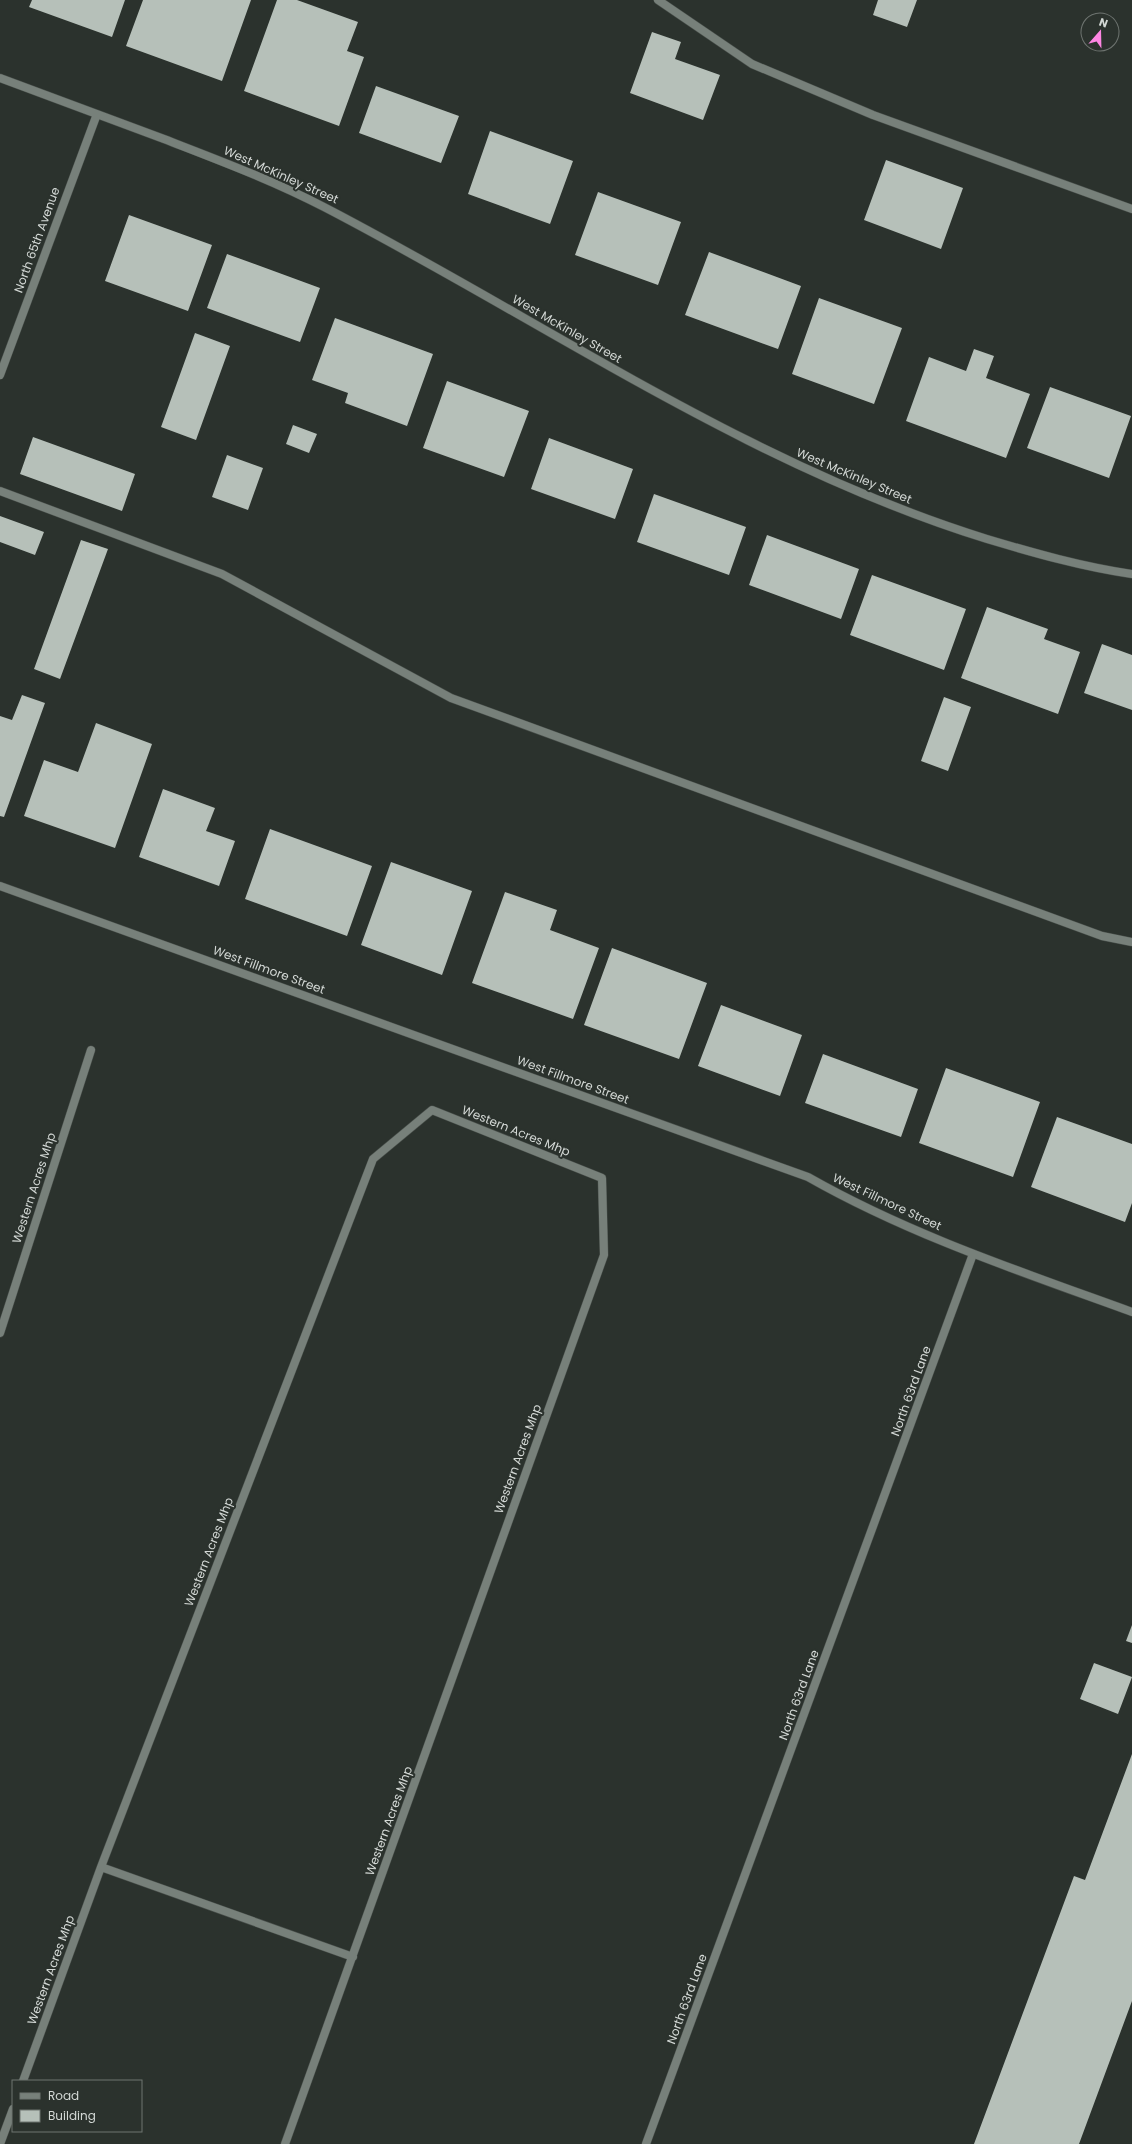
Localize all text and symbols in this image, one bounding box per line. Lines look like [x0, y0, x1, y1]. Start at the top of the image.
north arrow [1080, 12, 1120, 52]
text: N [1097, 14, 1110, 32]
street label: West McKinley Street [221, 142, 341, 208]
street label: North 65th Avenue [10, 185, 64, 295]
street label: West McKinley Street [509, 290, 625, 367]
street label: West McKinley Street [794, 444, 915, 508]
street label: West Fillmore Street [211, 941, 328, 998]
street label: West Fillmore Street [515, 1051, 632, 1108]
street label: Western Acres Mhp [459, 1101, 573, 1160]
street label: Western Acres Mhp [8, 1130, 59, 1245]
street label: West Fillmore Street [830, 1169, 944, 1234]
street label: North 63rd Lane [886, 1343, 935, 1438]
street label: Western Acres Mhp [490, 1402, 545, 1516]
street label: Western Acres Mhp [180, 1495, 237, 1609]
street label: North 63rd Lane [774, 1647, 823, 1742]
street label: Western Acres Mhp [361, 1764, 416, 1878]
street label: Western Acres Mhp [23, 1913, 78, 2027]
street label: North 63rd Lane [662, 1951, 711, 2046]
legend [12, 2080, 142, 2132]
text: Road [48, 2087, 79, 2104]
text: Building [48, 2107, 96, 2124]

